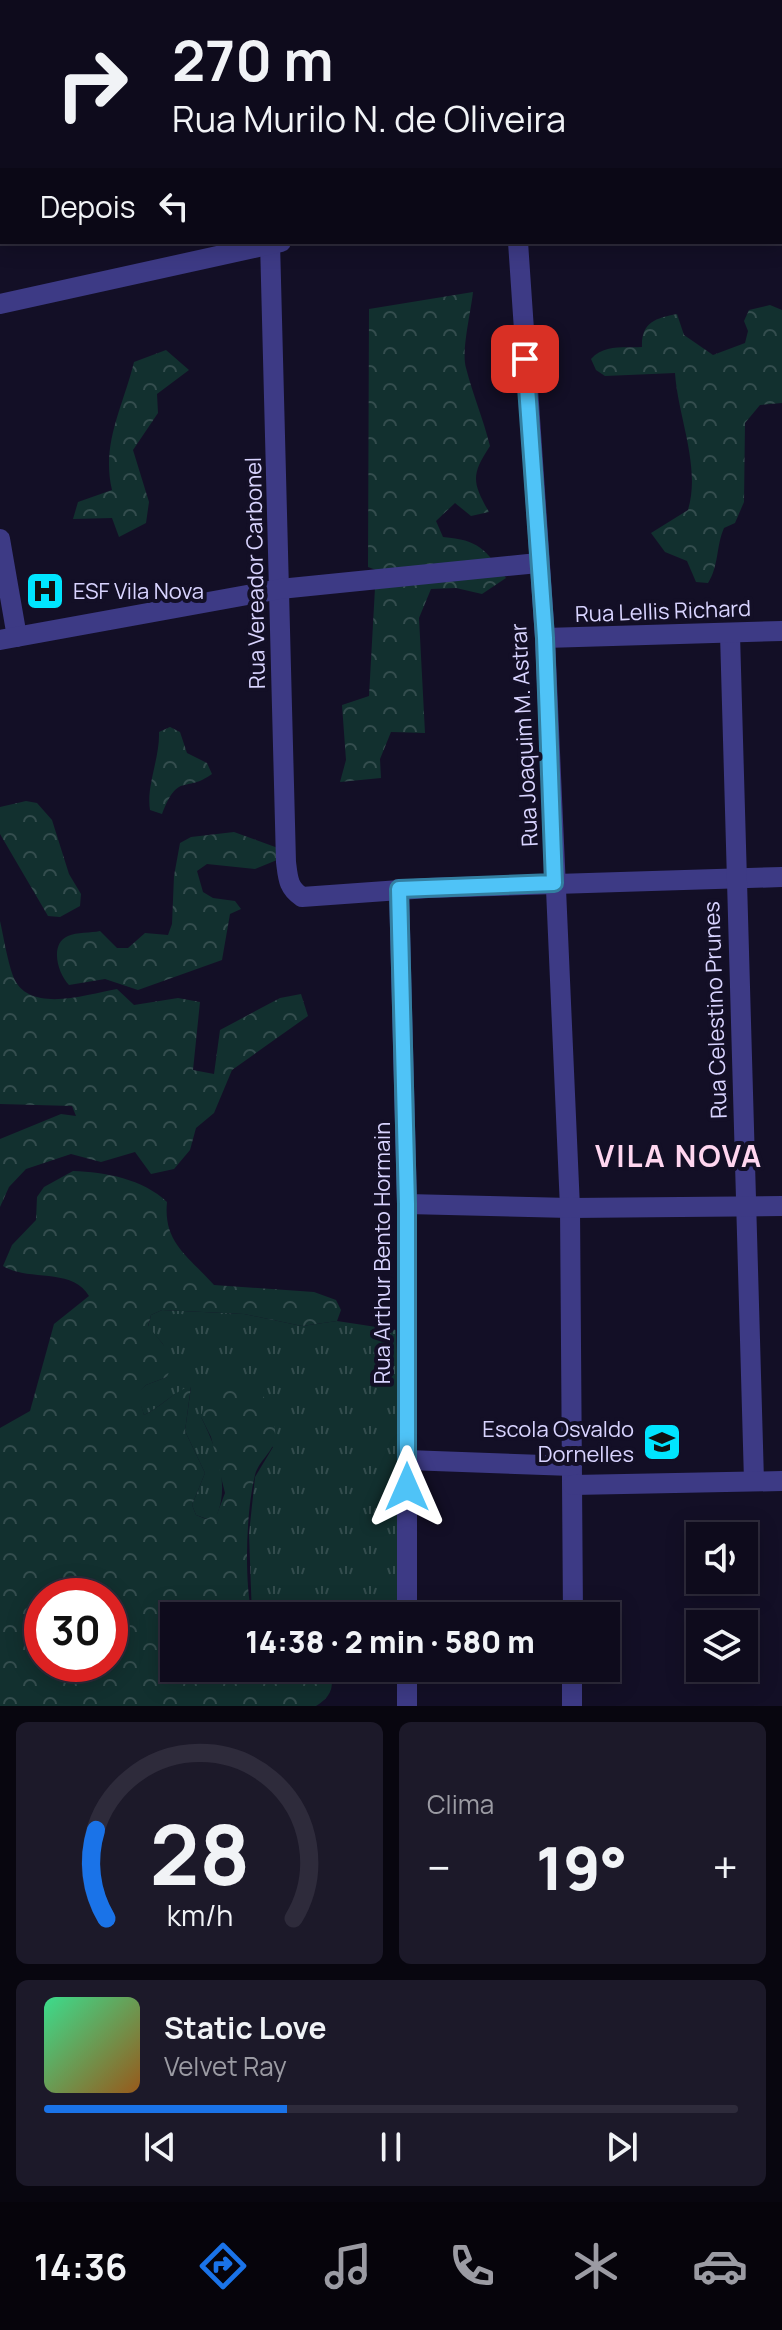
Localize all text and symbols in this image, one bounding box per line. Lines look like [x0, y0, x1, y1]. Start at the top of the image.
text: 270 m [172, 21, 334, 98]
icon: right [40, 32, 144, 136]
text: Rua Murilo N. de Oliveira [172, 94, 566, 143]
icon: left [152, 184, 196, 228]
text: Depois [40, 186, 136, 227]
pin [491, 325, 559, 393]
icon: arrive [503, 337, 547, 381]
street label: Rua Vereador Carbonel [238, 457, 272, 689]
hospital icon: ESF Vila Nova [24, 570, 66, 612]
place label: ESF Vila Nova [73, 576, 204, 606]
street label: Rua Lellis Richard [574, 593, 752, 629]
street label: Rua Joaquim M. Astrar [503, 622, 545, 847]
street label: Rua Celestino Prunes [696, 901, 734, 1119]
street label: Rua Arthur Bento Hormain [367, 1122, 397, 1384]
district label: VILA NOVA [595, 1135, 763, 1176]
place label: Escola Osvaldo Dornelles [482, 1414, 634, 1469]
school or university icon: Escola Osvaldo Dornelles [641, 1421, 683, 1463]
position arrow [365, 1445, 449, 1529]
map controls [686, 1522, 758, 1682]
button: sound [686, 1522, 758, 1594]
speed limit sign: 30 [24, 1578, 128, 1682]
button: layers [686, 1610, 758, 1682]
text: 14:38 · 2 min · 580 m [245, 1621, 535, 1662]
text: Clima [427, 1786, 494, 1822]
text: 28 [149, 1796, 250, 1910]
text: 19° [536, 1826, 627, 1908]
text: − [427, 1837, 451, 1897]
text: + [713, 1837, 738, 1897]
text: km/h [166, 1896, 233, 1935]
text: Static Love [164, 2007, 327, 2048]
text: Velvet Ray [164, 2048, 287, 2084]
icon: previous [138, 2125, 182, 2169]
icon: pause [369, 2125, 413, 2169]
icon: next [600, 2125, 644, 2169]
icon: directions [195, 2238, 251, 2294]
icon: music [320, 2238, 376, 2294]
icon: phone [444, 2238, 500, 2294]
icon: climate [568, 2238, 624, 2294]
icon: car [692, 2238, 748, 2294]
text: 14:36 [34, 2242, 127, 2291]

